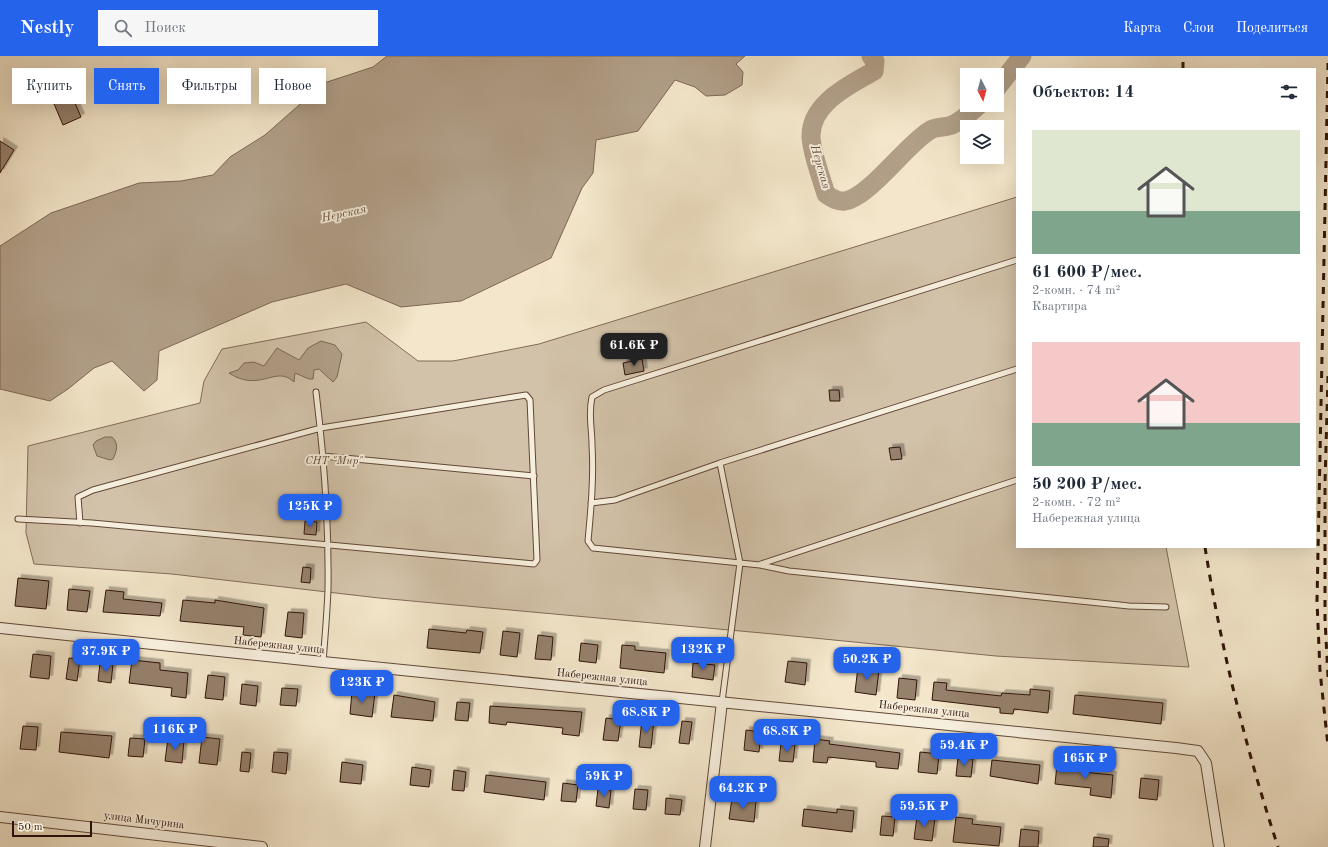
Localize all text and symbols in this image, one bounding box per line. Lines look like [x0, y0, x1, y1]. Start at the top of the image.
search box [98, 10, 378, 46]
icon: search [112, 17, 134, 39]
text: Nestly [20, 19, 74, 38]
text: Поиск [144, 21, 186, 36]
text: Карта [1123, 21, 1161, 35]
text: Слои [1183, 21, 1214, 35]
text: Поделиться [1236, 21, 1308, 35]
chip: Купить [12, 68, 86, 104]
chip: Снять [94, 68, 159, 104]
chip: Фильтры [167, 68, 251, 104]
chip: Новое [259, 68, 326, 104]
north arrow [960, 68, 1004, 112]
map controls [960, 68, 1004, 164]
icon: filters [1278, 81, 1300, 103]
text: Объектов: 14 [1032, 84, 1134, 101]
button: layers [960, 120, 1004, 164]
water label: Нерская [808, 142, 832, 191]
icon: home [1130, 156, 1202, 228]
water label: Нерская [319, 203, 368, 225]
text: 61 600 ₽/мес. [1032, 264, 1142, 281]
text: 2-комн. · 74 m² [1032, 284, 1120, 297]
text: Квартира [1032, 300, 1087, 313]
pin: 61.6K ₽ [597, 333, 671, 367]
text: 61.6K ₽ [609, 339, 659, 352]
icon: home [1130, 368, 1202, 440]
park label: СНТ "Мир" [305, 456, 363, 467]
text: 50 200 ₽/мес. [1032, 476, 1142, 493]
pin: 125K ₽ [277, 494, 343, 528]
text: 2-комн. · 72 m² [1032, 496, 1120, 509]
text: 125K ₽ [287, 500, 333, 513]
text: Набережная улица [1032, 512, 1140, 525]
street label: Набережная улица [233, 636, 326, 656]
pin: 132K ₽ [670, 637, 736, 671]
pin: 37.9K ₽ [69, 639, 143, 673]
text: 132K ₽ [680, 643, 726, 656]
text: 37.9K ₽ [81, 645, 131, 658]
pin: 50.2K ₽ [830, 647, 904, 681]
text: 50.2K ₽ [842, 653, 892, 666]
street label: Набережная улица [556, 668, 649, 688]
pin: 123K ₽ [329, 670, 395, 704]
text: 123K ₽ [339, 676, 385, 689]
pin: 68.8K ₽ [609, 700, 683, 734]
street label: Набережная улица [878, 700, 971, 720]
text: 68.8K ₽ [621, 706, 671, 719]
pin: 116K ₽ [142, 717, 208, 751]
pin: 68.8K ₽ [750, 719, 824, 753]
text: 116K ₽ [152, 723, 198, 736]
text: 68.8K ₽ [762, 725, 812, 738]
pin: 59.4K ₽ [927, 733, 1001, 767]
text: 59.4K ₽ [939, 739, 989, 752]
pin: 165K ₽ [1052, 746, 1118, 780]
text: 165K ₽ [1062, 752, 1108, 765]
pin: 59K ₽ [576, 764, 632, 798]
text: 59K ₽ [585, 770, 623, 783]
pin: 64.2K ₽ [706, 776, 780, 810]
text: 64.2K ₽ [718, 782, 768, 795]
pin: 59.5K ₽ [887, 794, 961, 828]
text: 59.5K ₽ [899, 800, 949, 813]
street label: улица Мичурина [103, 811, 185, 831]
scale bar [12, 819, 92, 838]
text: 50 m [18, 822, 43, 833]

